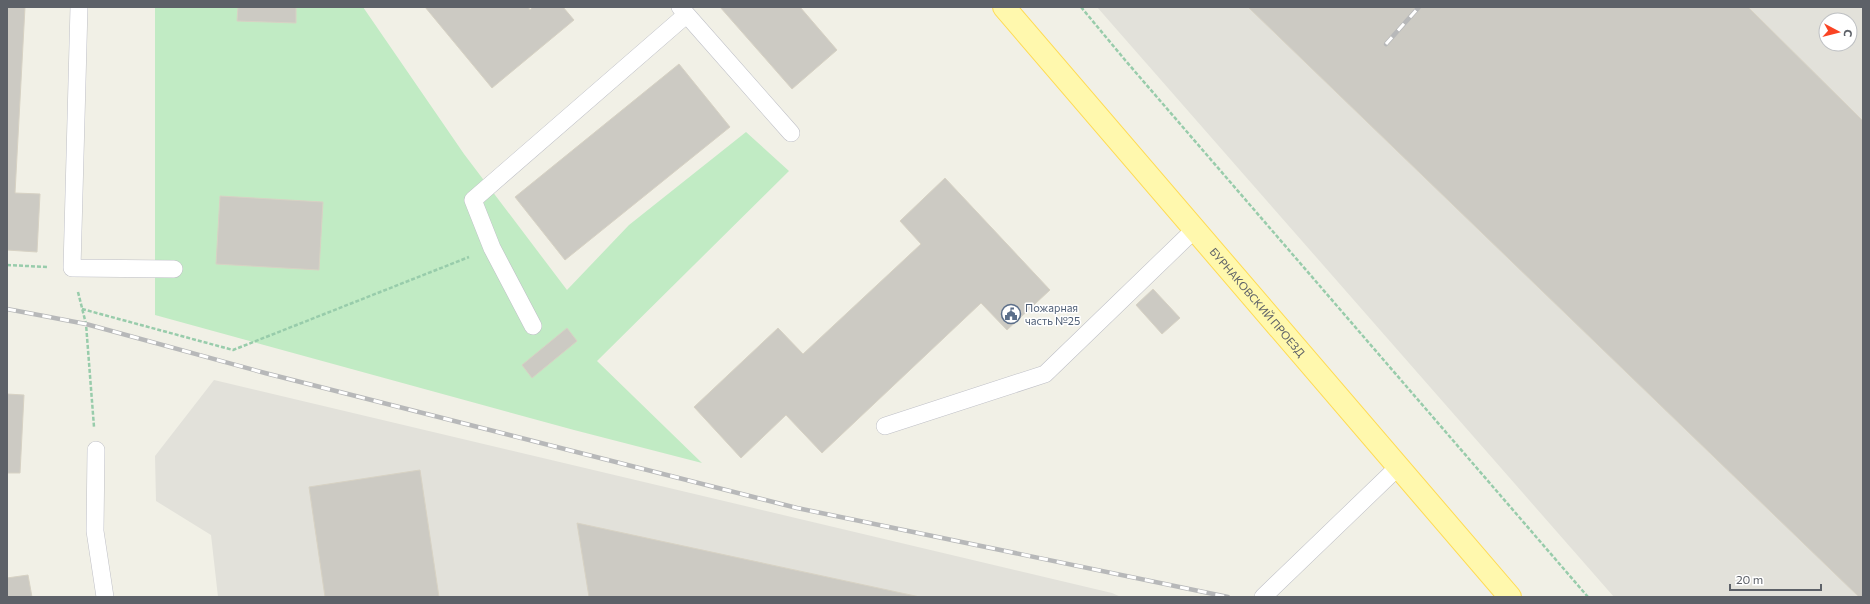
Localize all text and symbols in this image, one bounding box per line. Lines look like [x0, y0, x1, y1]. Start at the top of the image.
north arrow [1818, 12, 1858, 52]
text: С [1841, 29, 1855, 38]
street label: БУРНАКОВСКИЙ ПРОЕЗД [1207, 245, 1308, 359]
place label: Пожарная часть №25 [1025, 301, 1080, 327]
public building icon: Пожарная часть №25 [1000, 303, 1022, 325]
scale bar [1730, 566, 1821, 592]
text: 20 m [1736, 572, 1763, 586]

